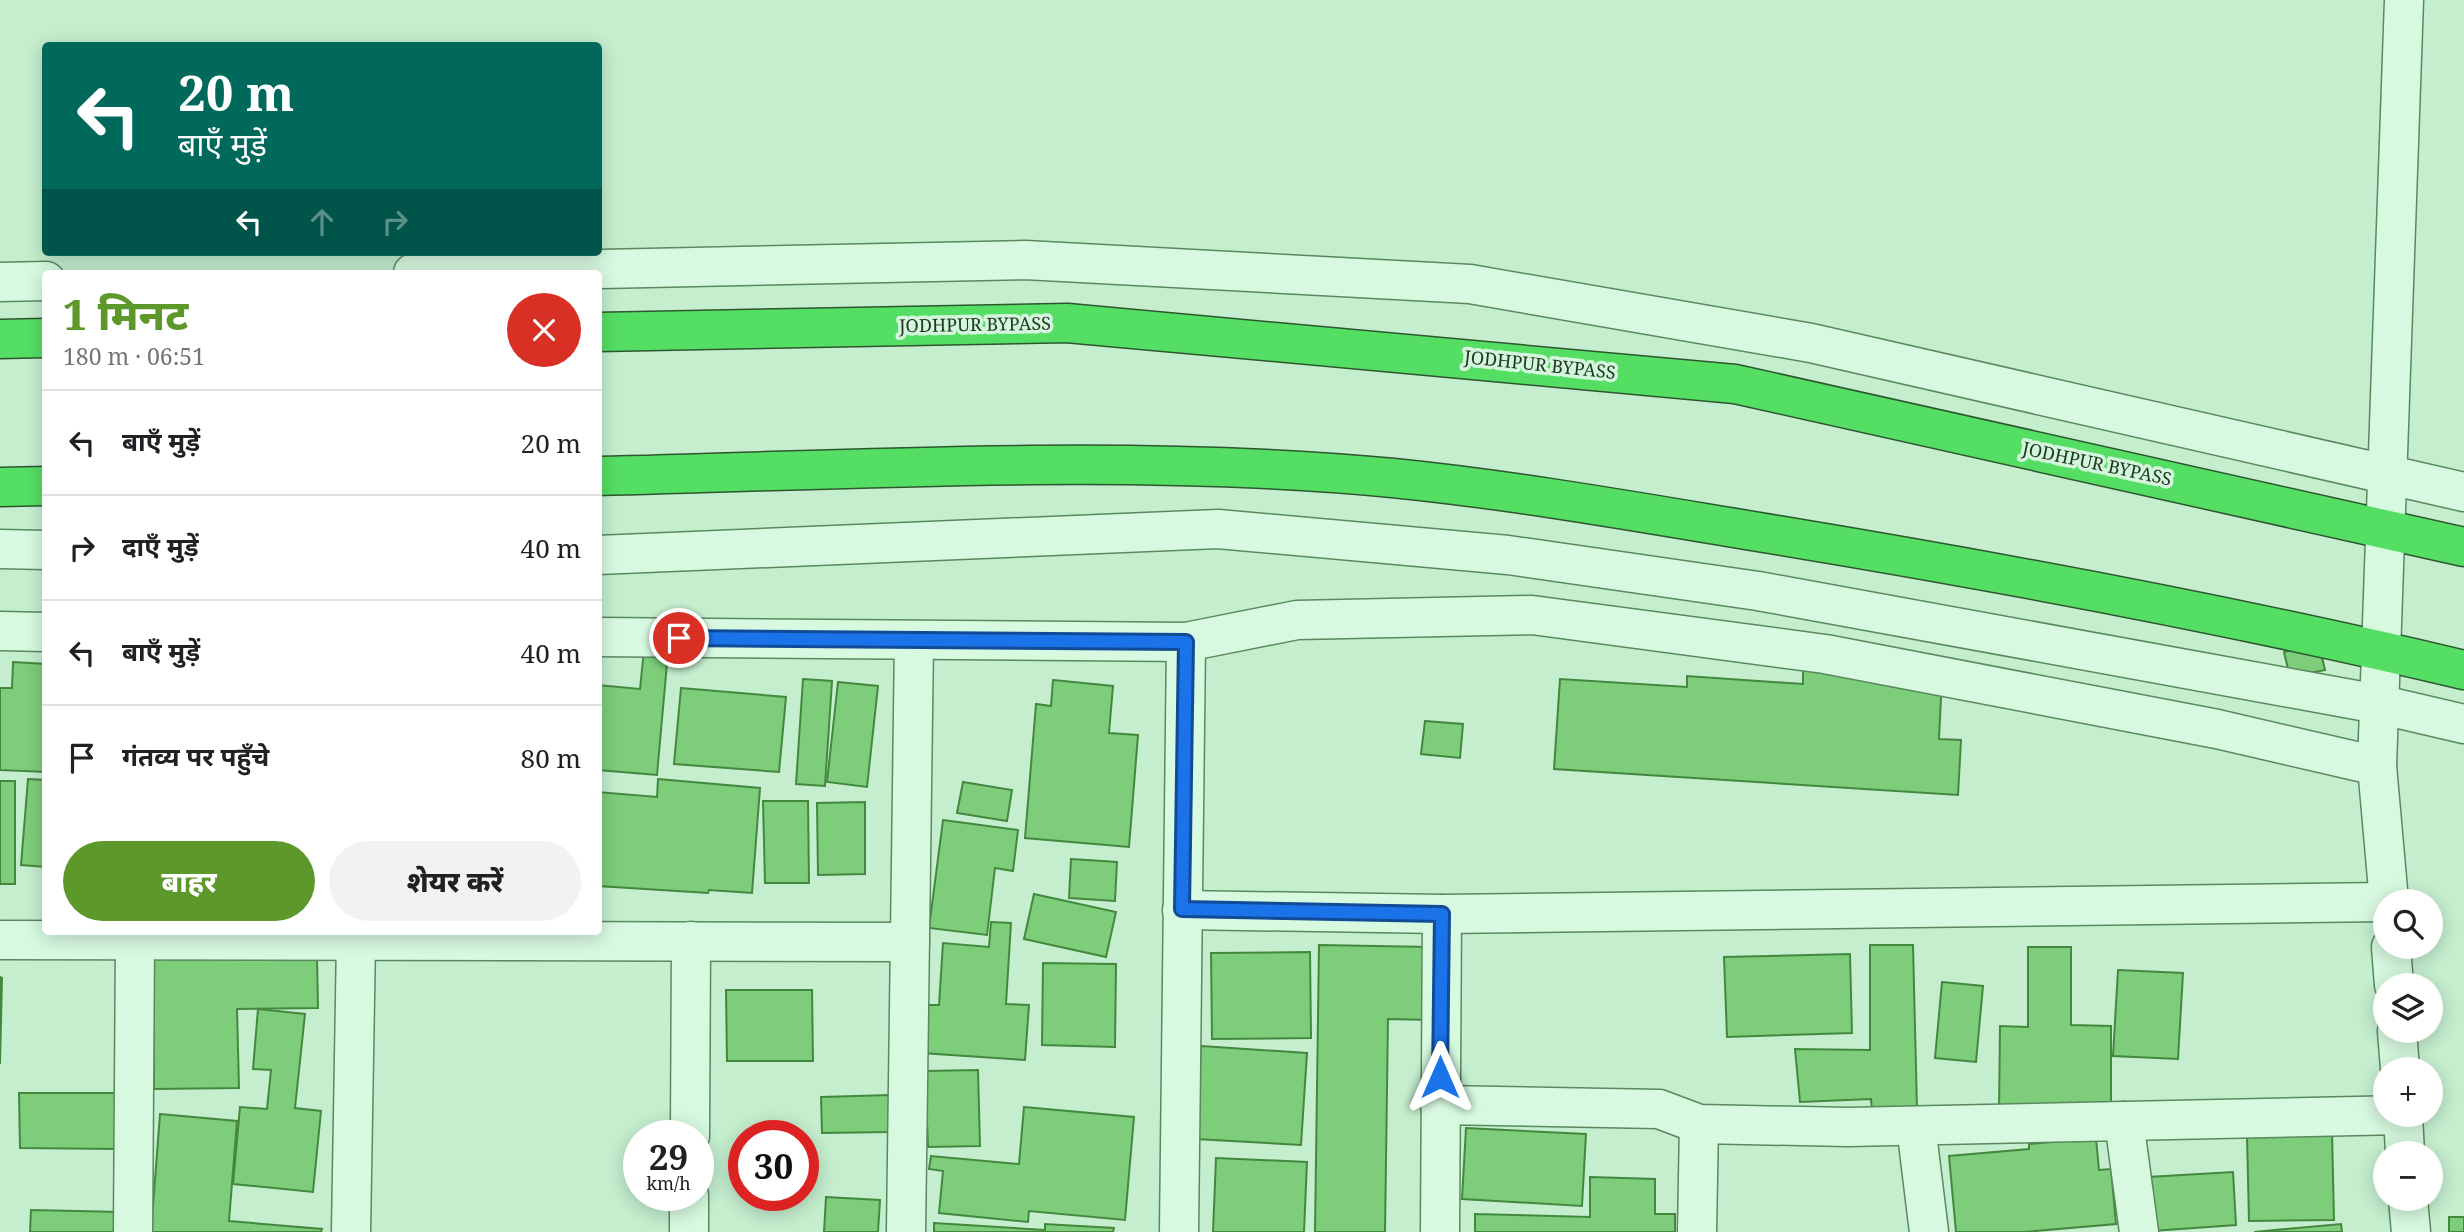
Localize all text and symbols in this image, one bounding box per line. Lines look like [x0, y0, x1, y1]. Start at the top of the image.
text: 20 m [178, 59, 294, 125]
icon: left [63, 70, 154, 161]
text: बाएँ मुड़ें [178, 122, 267, 165]
icon: left [230, 203, 268, 241]
icon: ahead [303, 203, 341, 241]
icon: right [376, 203, 414, 241]
text: 1 मिनट [63, 285, 188, 342]
button: close [507, 293, 581, 367]
street label: JODHPUR BYPASS [898, 311, 1051, 337]
text: 180 m · 06:51 [63, 340, 205, 372]
street label: JODHPUR BYPASS [1462, 344, 1617, 384]
text: बाएँ मुड़ें [122, 423, 200, 459]
icon: left [63, 424, 101, 462]
text: 20 m [521, 425, 581, 461]
street label: JODHPUR BYPASS [2019, 435, 2174, 491]
text: दाएँ मुड़ें [122, 528, 199, 564]
icon: right [63, 529, 101, 567]
text: 40 m [521, 530, 581, 566]
pin [649, 608, 709, 668]
icon: arrive [660, 619, 698, 657]
text: बाएँ मुड़ें [122, 633, 200, 669]
icon: left [63, 634, 101, 672]
text: 40 m [521, 635, 581, 671]
text: गंतव्य पर पहुँचे [122, 738, 269, 774]
icon: arrive [63, 739, 101, 777]
text: 80 m [521, 740, 581, 776]
button: बाहर [63, 841, 315, 921]
button: शेयर करें [329, 841, 581, 921]
map controls [2373, 889, 2443, 1211]
button: search [2373, 889, 2443, 959]
button: layers [2373, 973, 2443, 1043]
position arrow [1403, 1040, 1477, 1114]
button: + [2373, 1057, 2443, 1127]
speed limit sign: 30 [728, 1120, 819, 1211]
text: 29 [649, 1133, 688, 1180]
button: − [2373, 1141, 2443, 1211]
text: km/h [646, 1171, 691, 1195]

